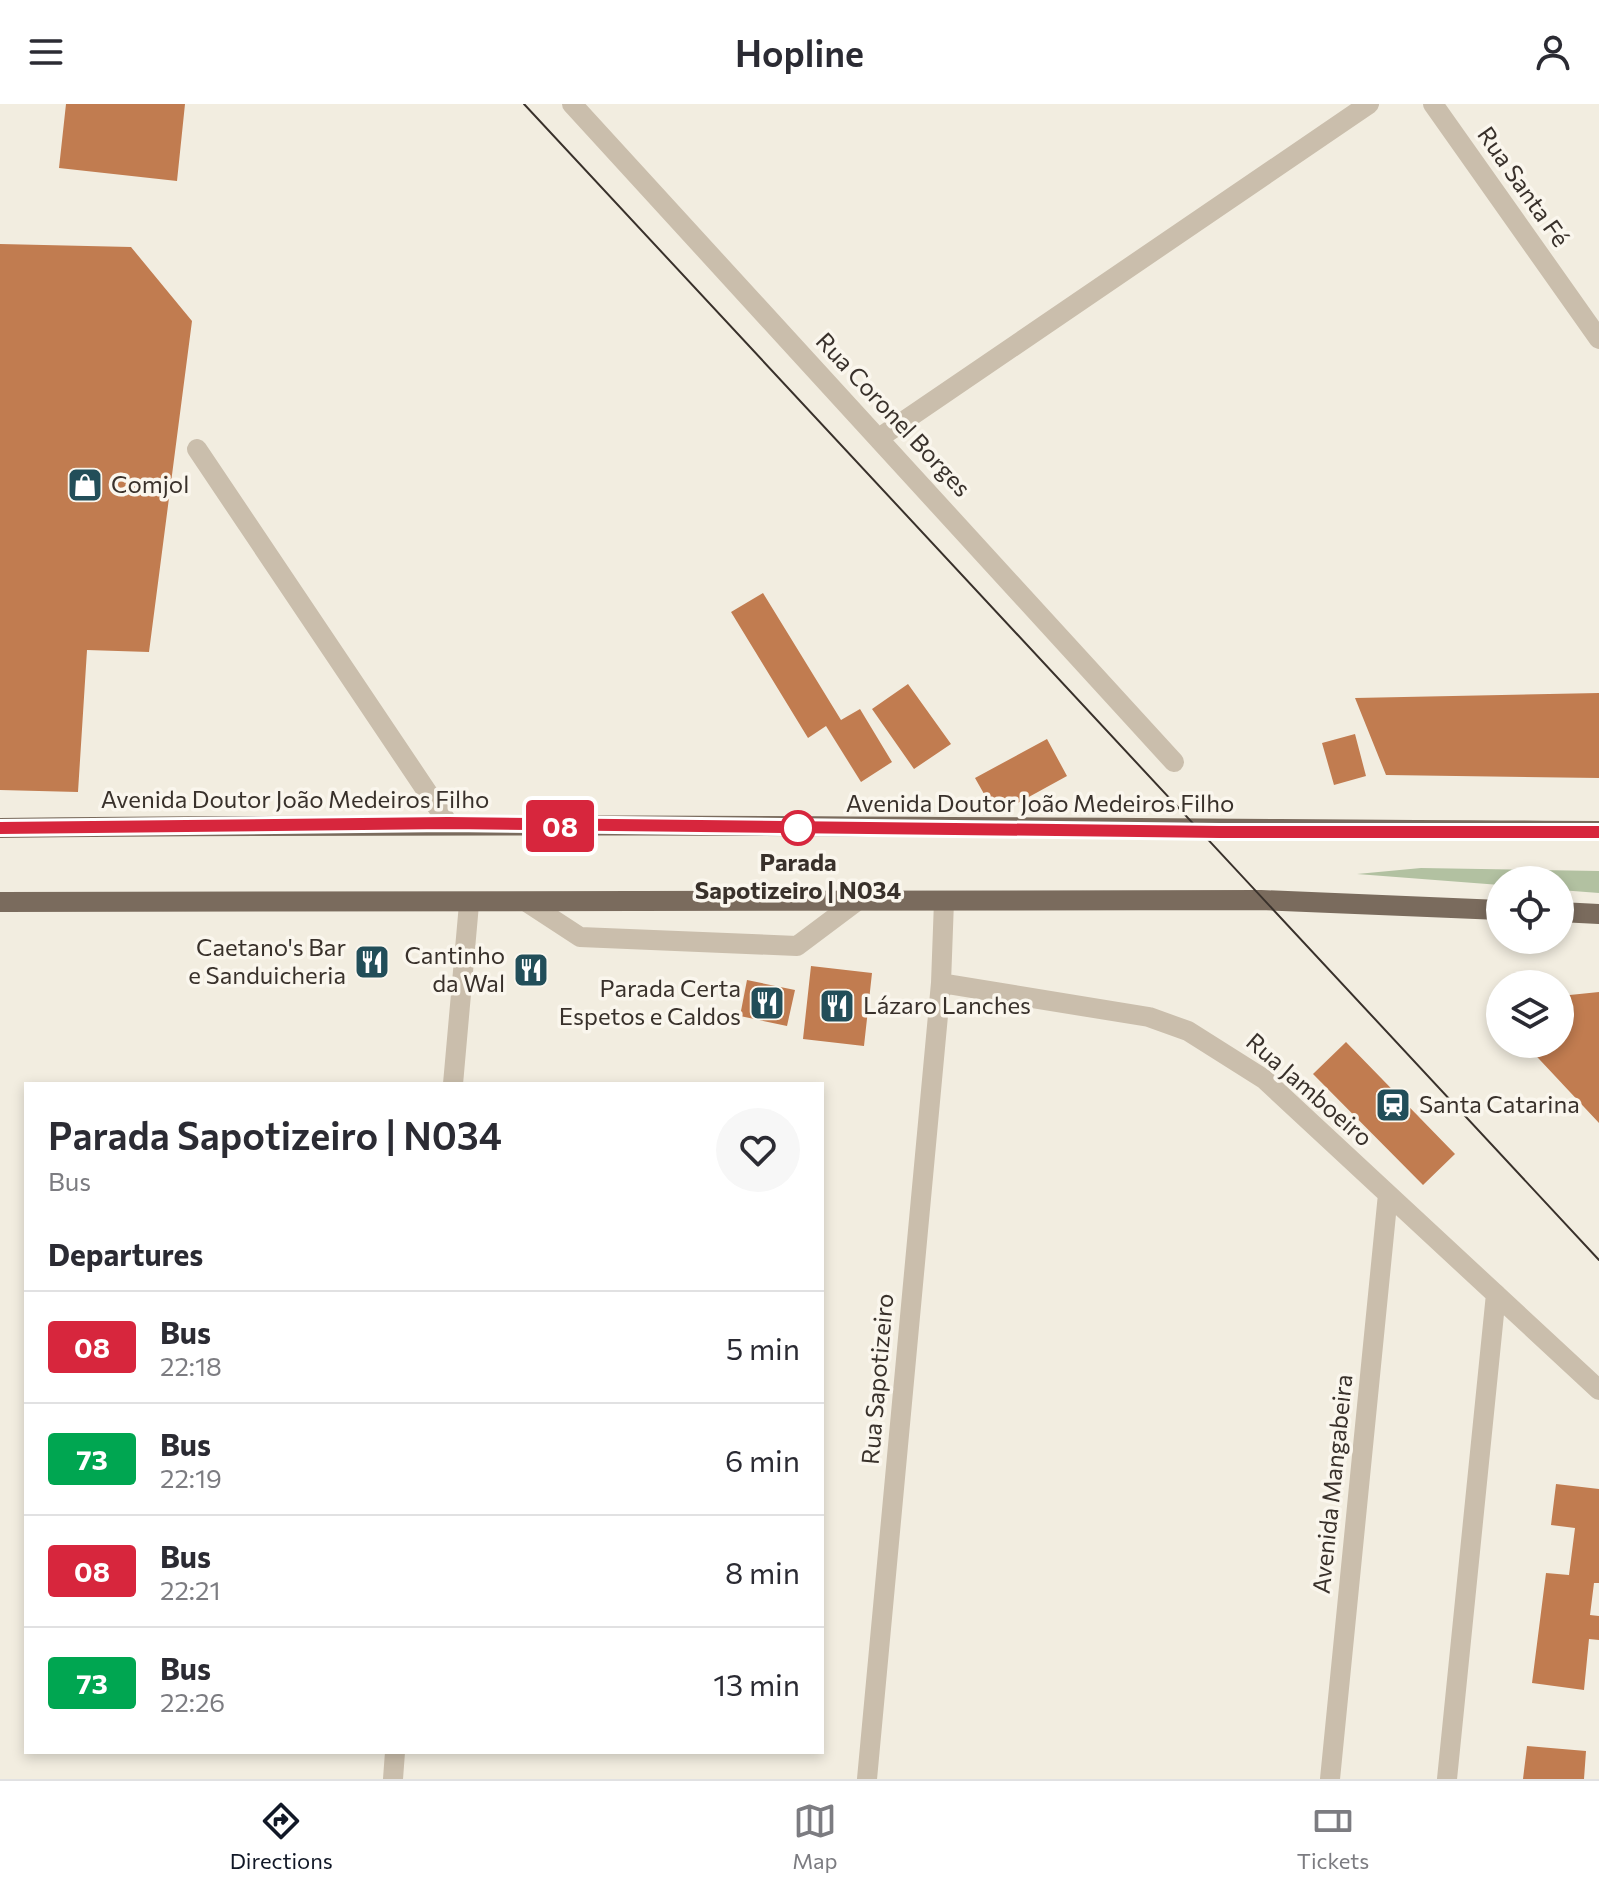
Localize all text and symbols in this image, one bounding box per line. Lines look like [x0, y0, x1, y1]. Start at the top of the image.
icon: menu [24, 30, 68, 74]
text: Hopline [735, 30, 864, 74]
icon: person [1531, 30, 1575, 74]
street label: Rua Santa Fé [1472, 121, 1576, 252]
street label: Rua Coronel Borges [811, 326, 978, 502]
shop icon: Comjol [66, 466, 104, 504]
place label: Comjol [111, 469, 189, 498]
street label: Avenida Doutor João Medeiros Filho [101, 784, 489, 813]
street label: Avenida Doutor João Medeiros Filho [846, 788, 1234, 817]
line badge: 08 [524, 800, 596, 852]
text: 08 [542, 809, 578, 843]
marker: Parada Sapotizeiro | N034 [781, 811, 815, 845]
place label: Parada Sapotizeiro | N034 [695, 847, 901, 904]
map controls [1486, 866, 1574, 1058]
button: locate [1486, 866, 1574, 954]
place label: Caetano's Bar e Sanduicheria [188, 932, 346, 989]
place label: Cantinho da Wal [404, 940, 505, 997]
restaurant icon: Caetano's Bar e Sanduicheria [353, 943, 391, 981]
restaurant icon: Cantinho da Wal [512, 951, 550, 989]
button: layers [1486, 970, 1574, 1058]
place label: Parada Certa Espetos e Caldos [559, 973, 741, 1030]
restaurant icon: Parada Certa Espetos e Caldos [748, 984, 786, 1022]
restaurant icon: Lázaro Lanches [818, 987, 856, 1025]
place label: Lázaro Lanches [863, 990, 1031, 1019]
street label: Rua Jamboeiro [1241, 1026, 1379, 1152]
station icon: Santa Catarina [1374, 1086, 1412, 1124]
place label: Santa Catarina [1419, 1089, 1580, 1118]
button: heart [716, 1108, 800, 1192]
text: Parada Sapotizeiro | N034 [48, 1111, 502, 1158]
text: Bus [48, 1165, 91, 1196]
text: Departures [48, 1235, 203, 1272]
street label: Rua Sapotizeiro [855, 1292, 898, 1466]
text: Bus [160, 1313, 211, 1350]
text: 5 min [726, 1329, 800, 1366]
text: 08 [74, 1330, 110, 1364]
text: 22:18 [160, 1350, 222, 1381]
street label: Avenida Mangabeira [1306, 1373, 1357, 1595]
text: Bus [160, 1425, 211, 1462]
text: 6 min [725, 1441, 800, 1478]
text: 73 [76, 1442, 108, 1476]
text: 22:19 [160, 1462, 222, 1493]
text: Bus [160, 1537, 211, 1574]
text: 8 min [725, 1553, 800, 1590]
text: 08 [74, 1554, 110, 1588]
text: 22:21 [160, 1574, 221, 1605]
text: Bus [160, 1649, 211, 1686]
text: 13 min [713, 1665, 800, 1702]
text: 73 [76, 1666, 108, 1700]
text: 22:26 [160, 1686, 225, 1717]
tab: Directions [230, 1799, 333, 1874]
tab: Map [792, 1799, 838, 1874]
tab: Tickets [1297, 1799, 1369, 1874]

